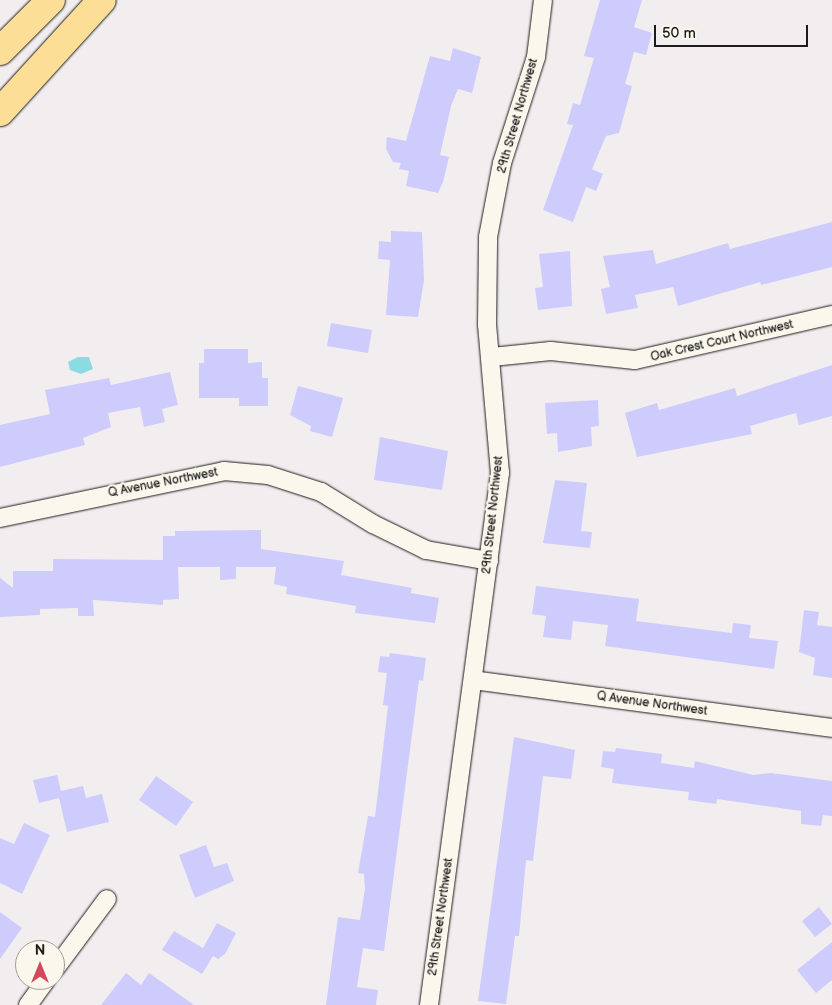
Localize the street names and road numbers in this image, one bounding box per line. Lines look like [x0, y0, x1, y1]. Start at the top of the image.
street label: 29th Street Northwest [495, 57, 541, 175]
street label: Oak Crest Court Northwest [649, 318, 795, 364]
street label: 29th Street Northwest [480, 455, 506, 575]
street label: Q Avenue Northwest [107, 465, 219, 501]
street label: Q Avenue Northwest [596, 689, 708, 719]
street label: 29th Street Northwest [426, 857, 456, 977]

